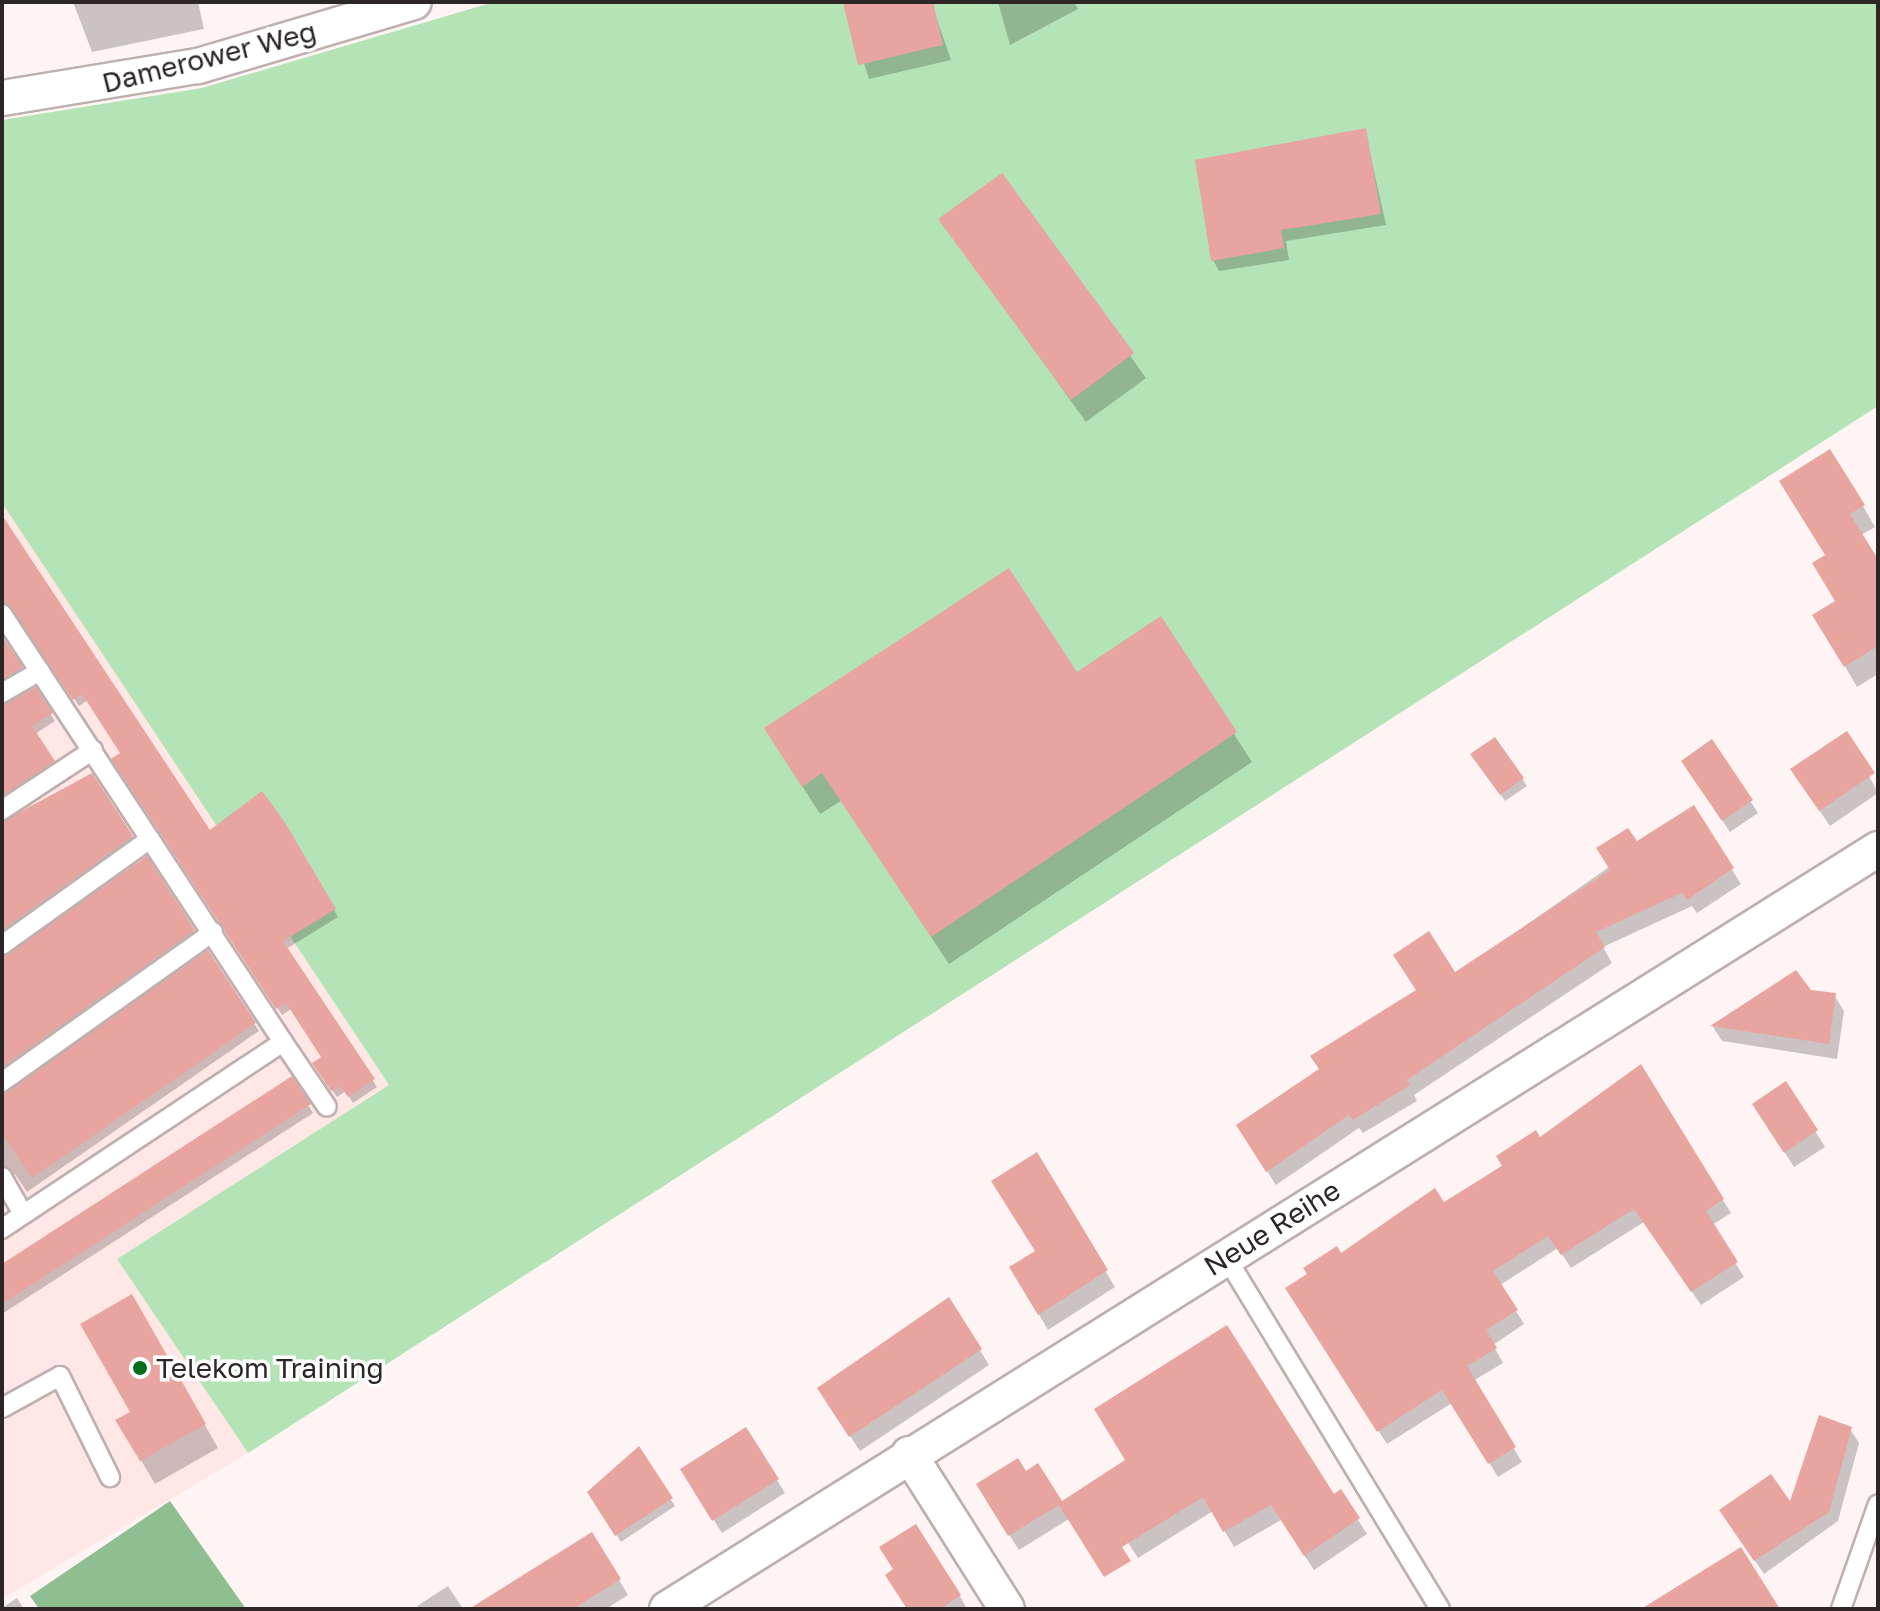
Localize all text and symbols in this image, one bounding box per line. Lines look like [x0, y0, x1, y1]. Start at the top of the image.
street label: Damerower Weg [99, 14, 319, 100]
street label: Neue Reihe [1198, 1173, 1346, 1283]
place label: Telekom Training [156, 1351, 384, 1385]
marker: Telekom Training [131, 1359, 149, 1377]

